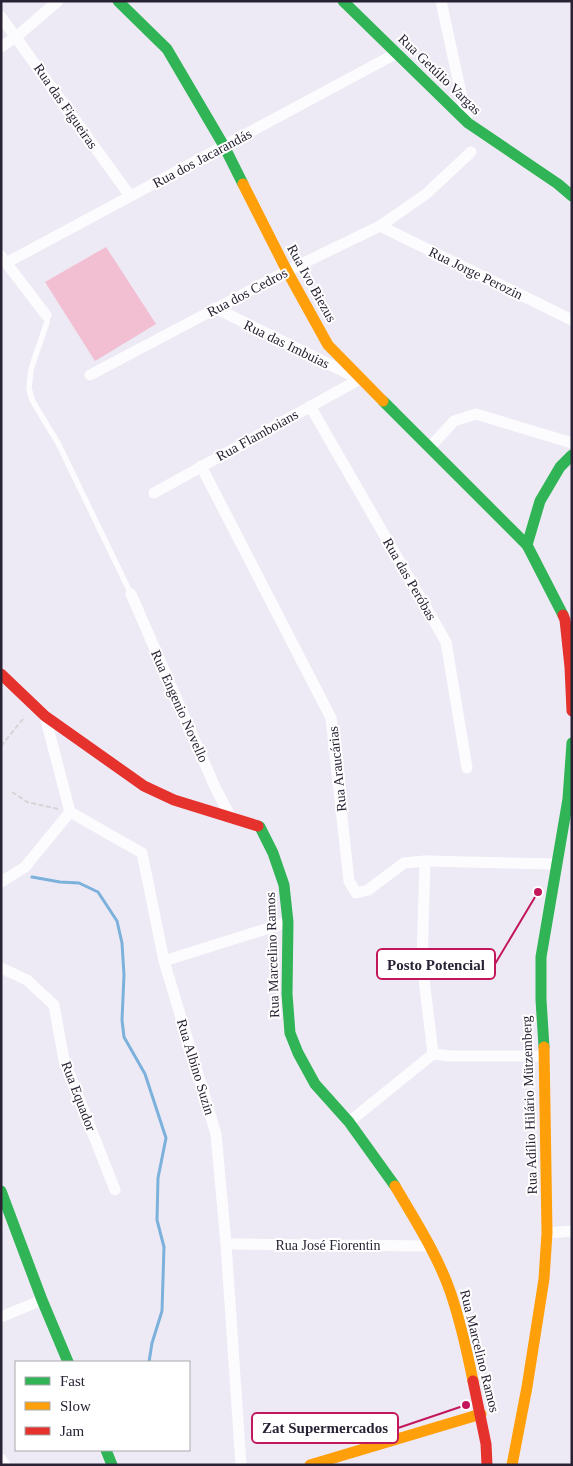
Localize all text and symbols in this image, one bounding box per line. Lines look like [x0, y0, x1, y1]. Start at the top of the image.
street label: Rua Getúlio Vargas [395, 31, 484, 118]
street label: Rua das Figueiras [31, 61, 101, 152]
street label: Rua dos Jacarandás [150, 126, 254, 191]
street label: Rua Ivo Biezus [284, 242, 339, 325]
street label: Rua Jorge Perozin [426, 244, 525, 303]
street label: Rua dos Cedros [205, 265, 290, 320]
street label: Rua das Imbuias [242, 317, 332, 372]
street label: Rua Flamboians [214, 407, 301, 464]
street label: Rua das Peróbas [380, 535, 439, 623]
street label: Rua Engenio Novello [148, 648, 211, 765]
street label: Rua Araucárias [326, 725, 349, 812]
street label: Rua Marcelino Ramos [263, 892, 282, 1018]
callout: Posto Potencial [377, 949, 495, 979]
text: Posto Potencial [387, 957, 485, 973]
street label: Rua Adílio Hilário Mützemberg [519, 1015, 540, 1195]
street label: Rua Albino Suzin [174, 1017, 217, 1117]
street label: Rua Equador [58, 1059, 99, 1133]
street label: Rua José Fiorentin [276, 1238, 381, 1253]
street label: Rua Marcelino Ramos [457, 1288, 502, 1414]
legend [15, 1361, 190, 1451]
text: Fast [60, 1373, 86, 1389]
text: Slow [60, 1398, 91, 1414]
callout: Zat Supermercados [252, 1413, 398, 1443]
text: Zat Supermercados [262, 1420, 388, 1436]
text: Jam [60, 1423, 84, 1439]

